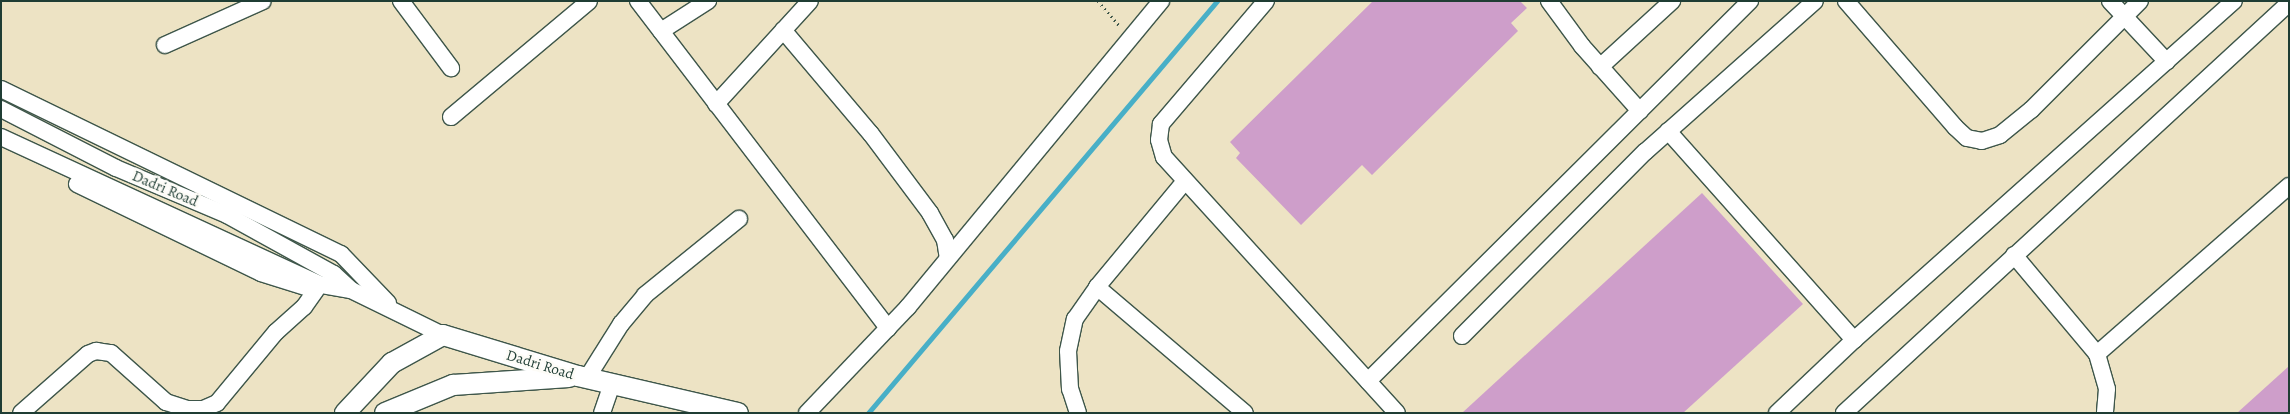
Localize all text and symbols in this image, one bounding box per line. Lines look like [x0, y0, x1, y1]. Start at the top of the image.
street label: Dadri Road [129, 167, 201, 211]
street label: Dadri Road [504, 346, 576, 384]

